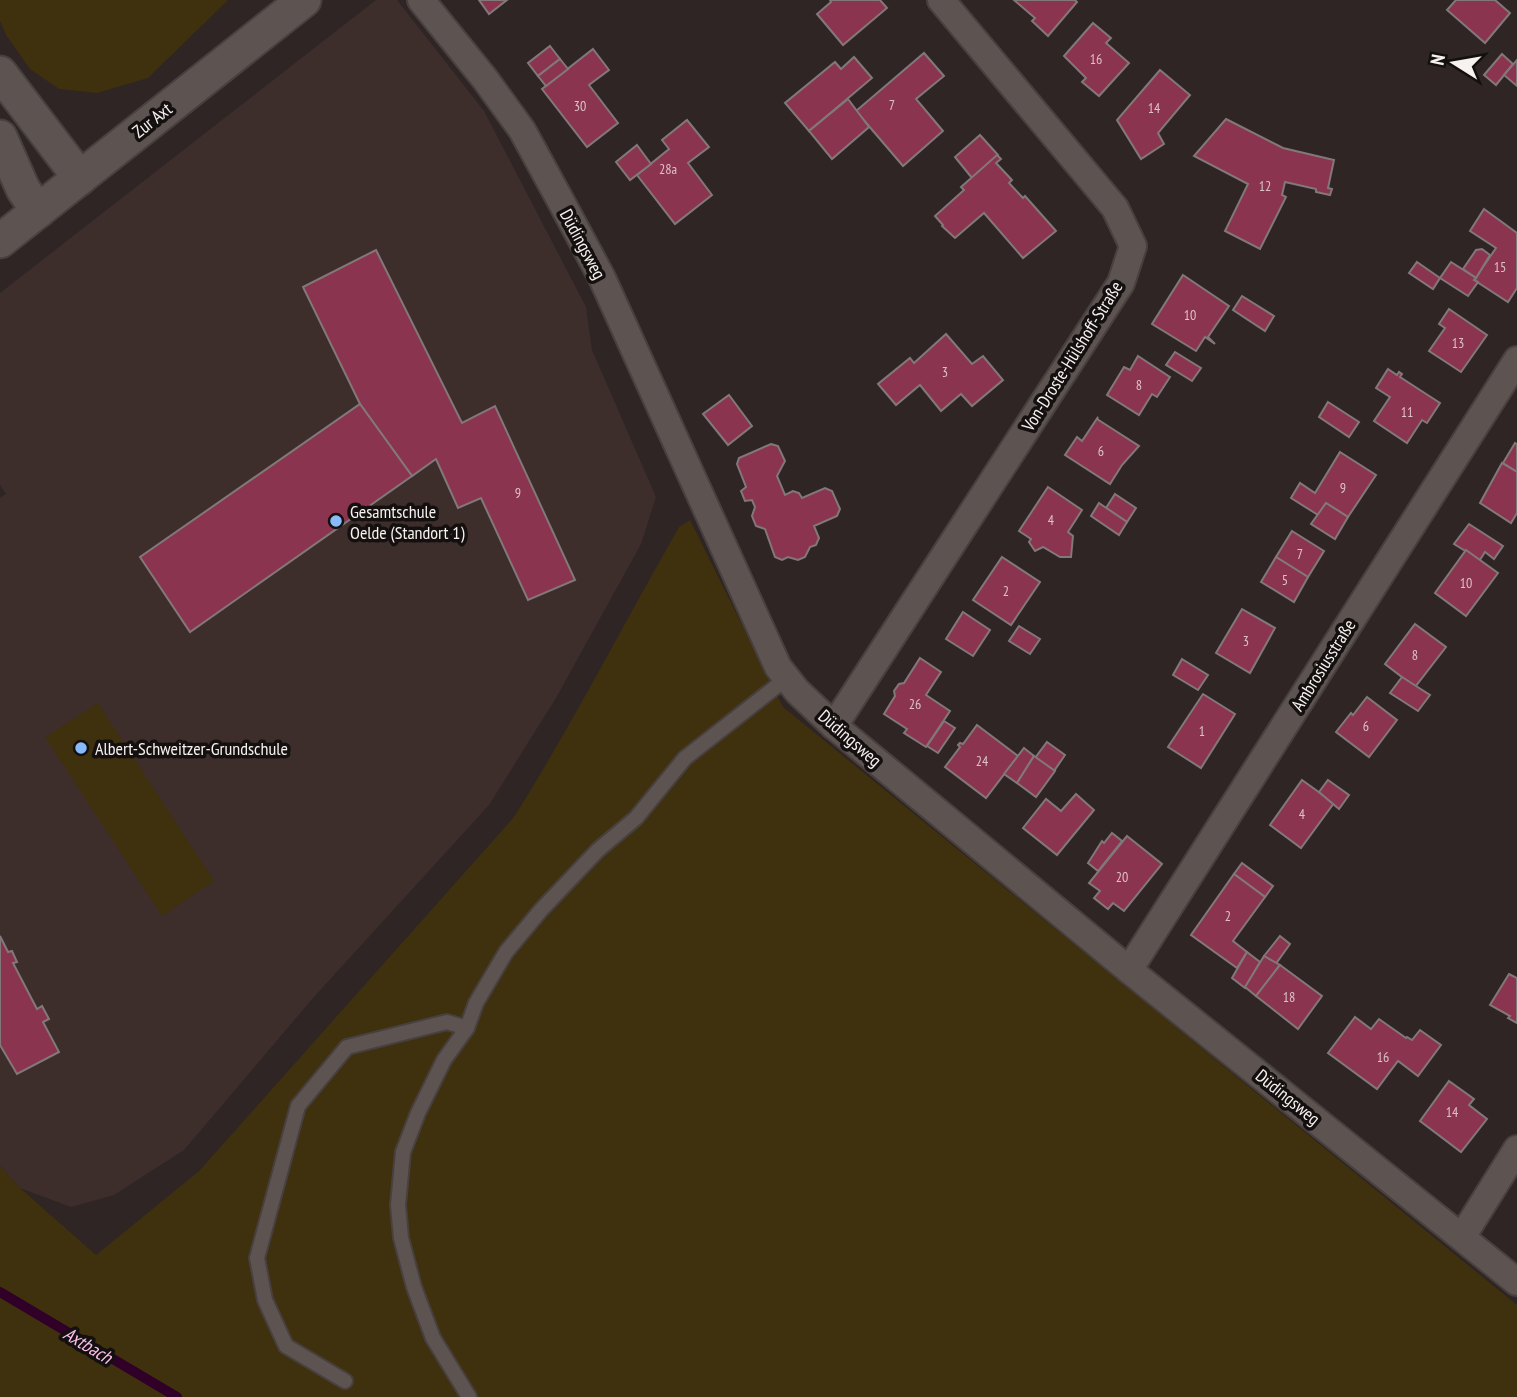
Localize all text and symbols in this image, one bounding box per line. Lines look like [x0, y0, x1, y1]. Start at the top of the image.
north arrow [1419, 28, 1489, 98]
house number: 16 [1090, 50, 1102, 68]
text: N [1425, 52, 1450, 67]
house number: 7 [889, 96, 895, 114]
street label: Zur Axt [128, 97, 176, 143]
house number: 30 [574, 97, 586, 115]
house number: 14 [1148, 99, 1161, 117]
house number: 28a [659, 160, 677, 178]
house number: 12 [1259, 177, 1271, 195]
street label: Düdingsweg [555, 205, 611, 283]
house number: 15 [1494, 258, 1506, 276]
street label: Von-Droste-Hülshoff-Straße [1016, 277, 1128, 436]
house number: 10 [1184, 306, 1196, 324]
house number: 13 [1452, 334, 1464, 352]
house number: 3 [942, 363, 948, 381]
house number: 8 [1136, 376, 1142, 394]
house number: 11 [1401, 403, 1413, 421]
house number: 6 [1098, 442, 1104, 460]
house number: 9 [1340, 479, 1346, 497]
house number: 9 [515, 484, 521, 502]
place label: Gesamtschule Oelde (Standort 1) [350, 500, 465, 544]
house number: 4 [1048, 511, 1055, 529]
marker: Gesamtschule Oelde (Standort 1) [328, 513, 344, 529]
house number: 7 [1297, 545, 1303, 563]
house number: 5 [1282, 571, 1288, 589]
house number: 10 [1460, 574, 1472, 592]
house number: 2 [1003, 582, 1009, 600]
street label: Ambrosiusstraße [1286, 615, 1360, 715]
house number: 3 [1243, 632, 1249, 650]
house number: 8 [1412, 646, 1418, 664]
house number: 26 [909, 695, 921, 713]
street label: Düdingsweg [814, 704, 886, 772]
house number: 6 [1363, 717, 1369, 735]
house number: 1 [1199, 722, 1205, 740]
place label: Albert-Schweitzer-Grundschule [95, 737, 288, 760]
marker: Albert-Schweitzer-Grundschule [73, 740, 89, 756]
house number: 24 [976, 752, 989, 770]
house number: 4 [1299, 805, 1306, 823]
house number: 20 [1116, 868, 1128, 886]
house number: 2 [1225, 907, 1231, 925]
house number: 18 [1283, 988, 1295, 1006]
house number: 16 [1377, 1048, 1389, 1066]
street label: Düdingsweg [1251, 1064, 1325, 1130]
house number: 14 [1446, 1103, 1459, 1121]
water label: Axtbach [59, 1321, 118, 1370]

